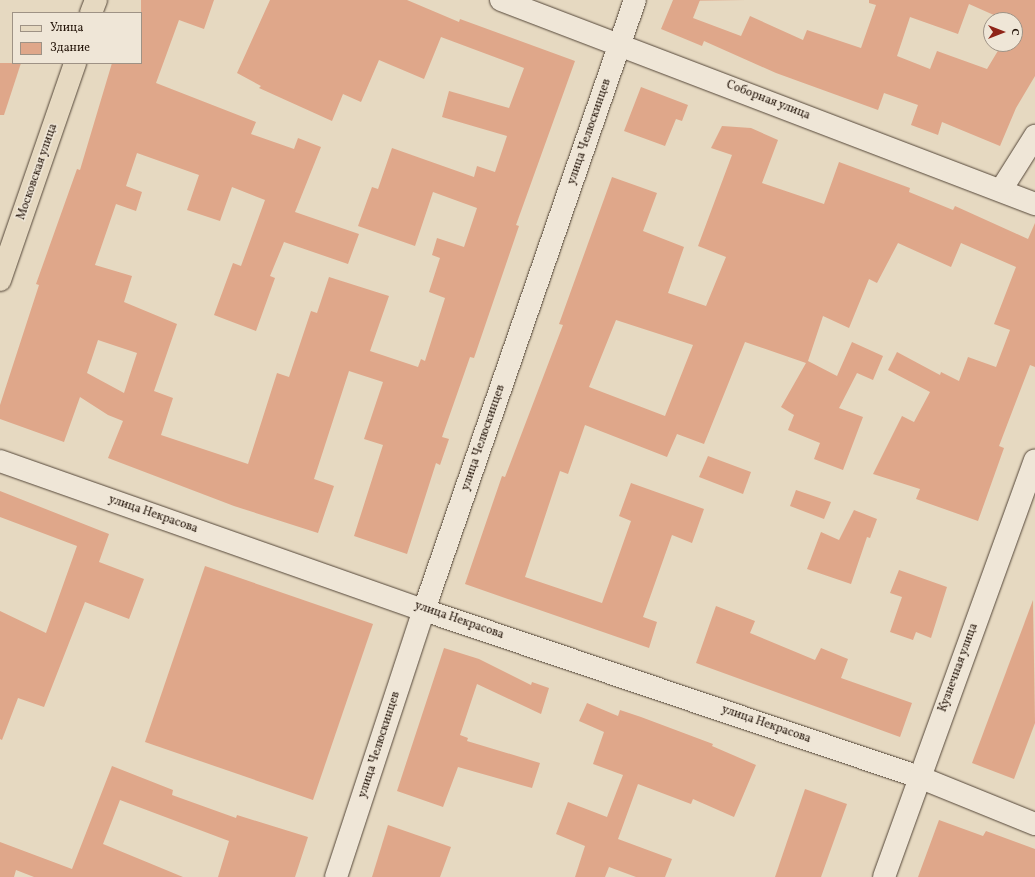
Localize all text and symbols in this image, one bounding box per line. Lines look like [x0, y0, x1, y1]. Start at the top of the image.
legend [12, 12, 142, 64]
north arrow [983, 12, 1023, 52]
text: Улица [50, 20, 83, 36]
text: С [1007, 28, 1022, 36]
text: Здание [50, 40, 90, 56]
street label: улица Челюскинцев [565, 77, 615, 187]
street label: Соборная улица [724, 78, 812, 124]
street label: Московская улица [15, 122, 61, 222]
street label: улица Челюскинцев [459, 383, 509, 493]
street label: улица Некрасова [106, 493, 200, 537]
street label: улица Некрасова [412, 599, 506, 643]
street label: Кузнечная улица [936, 621, 982, 715]
street label: улица Челюскинцев [356, 690, 404, 800]
street label: улица Некрасова [719, 703, 813, 747]

